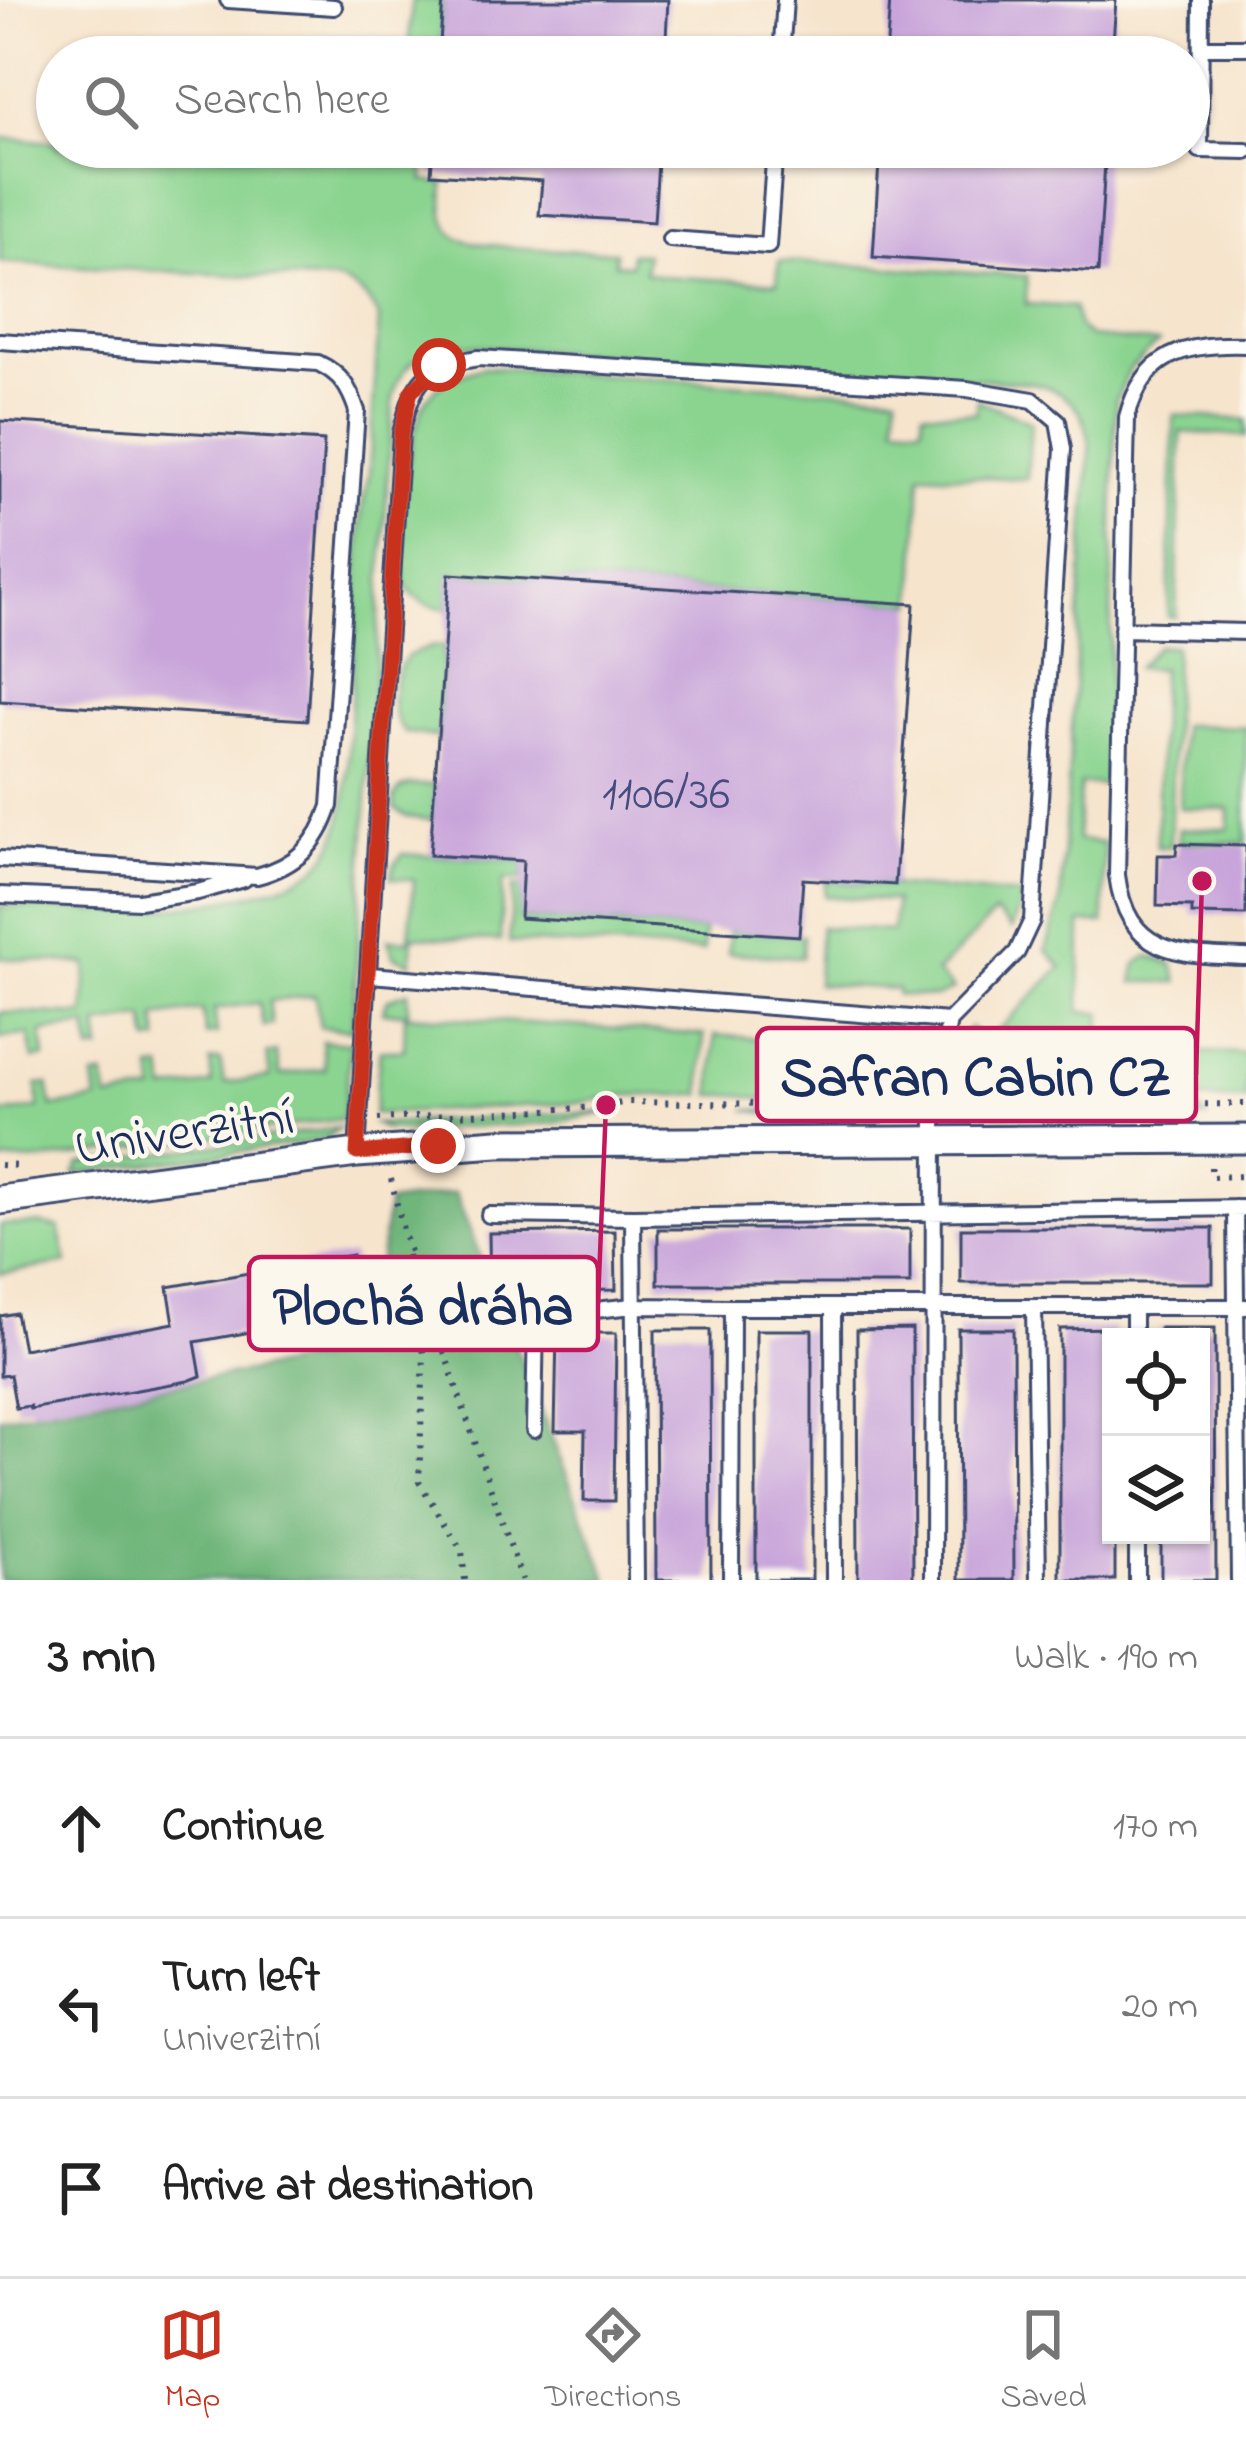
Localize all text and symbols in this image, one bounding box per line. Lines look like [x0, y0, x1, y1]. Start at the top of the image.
search box [36, 36, 1210, 168]
icon: search [78, 69, 144, 135]
text: Search here [174, 69, 390, 135]
route start [412, 338, 466, 392]
house number: 1106/36 [602, 761, 730, 831]
callout: Safran Cabin CZ [757, 1028, 1196, 1121]
text: Safran Cabin CZ [780, 1040, 1172, 1123]
street label: Univerzitní [70, 1081, 300, 1189]
route end [411, 1119, 465, 1173]
callout: Plochá dráha [249, 1257, 598, 1350]
text: Plochá dráha [273, 1269, 573, 1352]
map controls [1102, 1328, 1210, 1544]
button: locate [1102, 1328, 1210, 1436]
button: layers [1102, 1436, 1210, 1544]
text: 3 min [48, 1621, 156, 1696]
text: Walk · 190 m [1014, 1630, 1198, 1687]
icon: ahead [48, 1795, 114, 1861]
text: Continue [162, 1795, 323, 1861]
text: 170 m [1113, 1799, 1198, 1856]
text: Turn left [162, 1946, 320, 2012]
icon: left [48, 1975, 114, 2041]
text: 20 m [1122, 1979, 1198, 2036]
text: Univerzitní [162, 2012, 321, 2069]
icon: arrive [48, 2155, 114, 2221]
text: Arrive at destination [162, 2155, 533, 2221]
tab: Map [159, 2302, 225, 2422]
tab: Directions [544, 2302, 682, 2422]
tab: Saved [1000, 2302, 1087, 2422]

